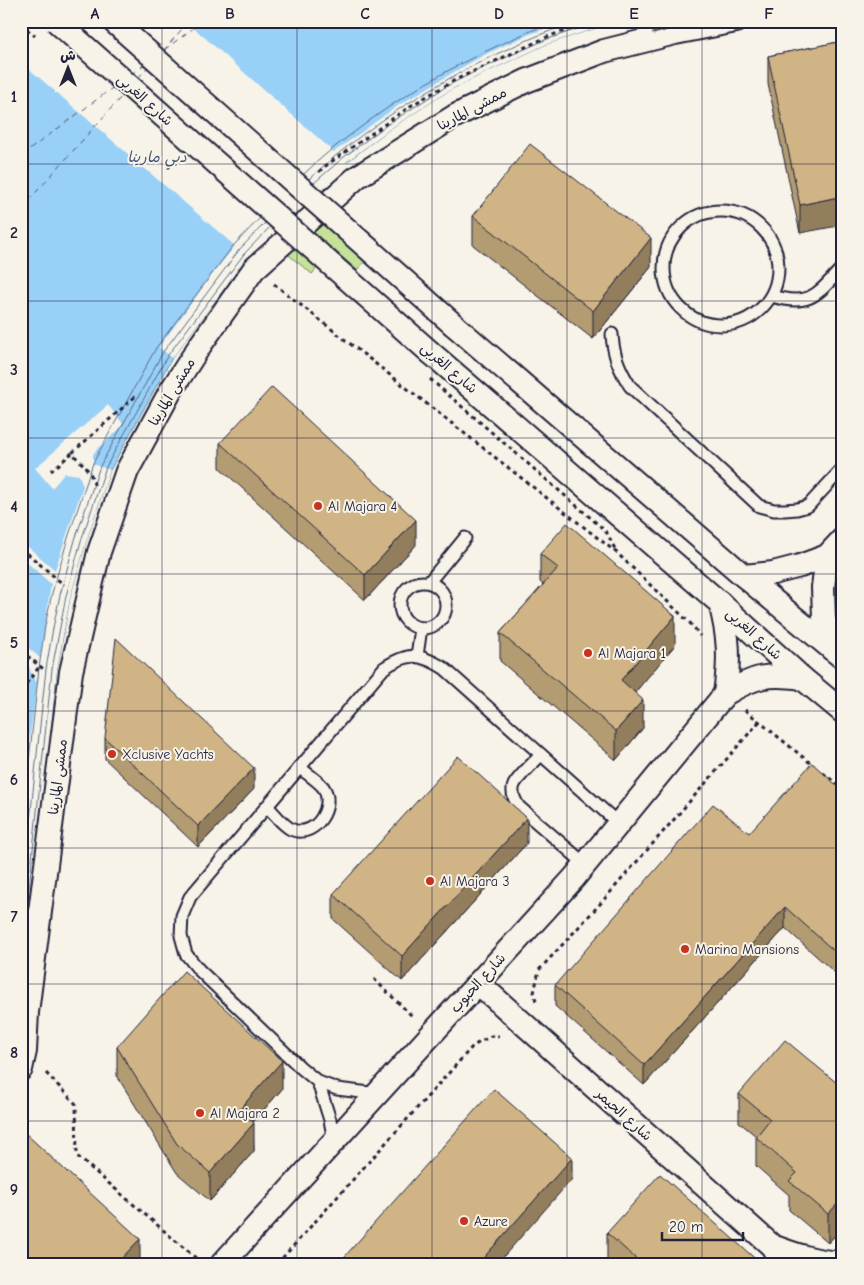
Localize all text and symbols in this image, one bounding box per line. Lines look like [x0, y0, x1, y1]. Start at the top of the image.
text: A [91, 5, 100, 23]
text: B [225, 5, 235, 23]
text: C [360, 5, 370, 23]
text: D [494, 5, 504, 23]
text: E [629, 5, 639, 23]
text: F [764, 5, 774, 23]
north arrow [42, 42, 92, 92]
text: ش [60, 47, 76, 64]
street label: شارع الغربى [113, 71, 176, 130]
street label: ممشى المارينا [434, 84, 510, 135]
text: 1 [11, 88, 17, 106]
water label: دبي مارينا [127, 148, 187, 170]
text: 2 [10, 224, 18, 242]
street label: شارع الغربى [417, 339, 481, 398]
street label: ممشى المارينا [145, 355, 200, 430]
text: 3 [10, 361, 18, 379]
text: 4 [10, 498, 18, 516]
place label: Al Majara 4 [328, 498, 398, 515]
marker: Al Majara 4 [312, 500, 324, 512]
street label: شارع الغربى [722, 605, 785, 664]
text: 5 [10, 634, 18, 652]
place label: Al Majara 1 [598, 645, 666, 662]
marker: Al Majara 1 [582, 647, 594, 659]
street label: ممشى المارينا [45, 738, 72, 816]
place label: Xclusive Yachts [122, 746, 214, 763]
marker: Xclusive Yachts [106, 748, 118, 760]
text: 6 [10, 771, 18, 789]
place label: Al Majara 3 [440, 873, 510, 890]
marker: Al Majara 3 [424, 875, 436, 887]
text: 7 [10, 908, 18, 926]
place label: Marina Mansions [695, 941, 799, 958]
marker: Marina Mansions [679, 943, 691, 955]
street label: شارع الحبوب [447, 950, 510, 1017]
text: 8 [10, 1044, 18, 1062]
street label: شارع الحيمر [591, 1085, 655, 1145]
place label: Al Majara 2 [210, 1105, 280, 1122]
marker: Al Majara 2 [194, 1107, 206, 1119]
text: 9 [10, 1181, 18, 1199]
scale bar [662, 1210, 743, 1242]
place label: Azure [474, 1213, 508, 1230]
marker: Azure [458, 1215, 470, 1227]
text: 20 m [669, 1218, 703, 1236]

